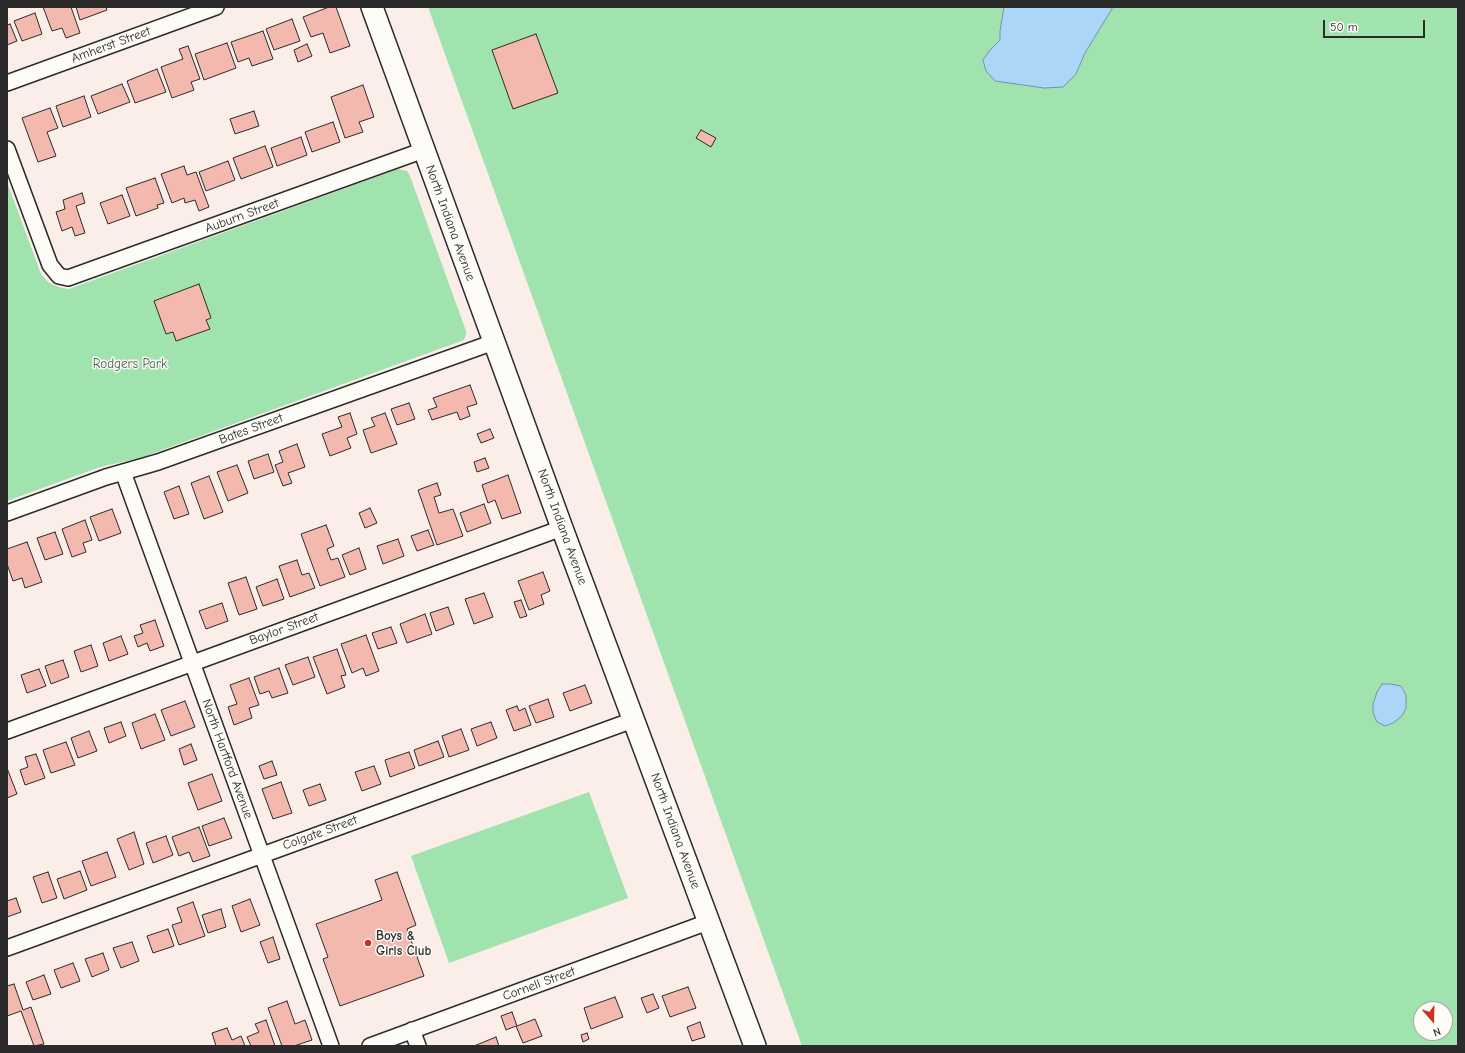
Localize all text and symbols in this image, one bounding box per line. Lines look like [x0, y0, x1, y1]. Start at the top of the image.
scale bar [1325, 12, 1427, 38]
text: 50 m [1330, 20, 1358, 34]
street label: Amherst Street [69, 23, 153, 67]
street label: North Indiana Avenue [422, 163, 478, 283]
street label: Auburn Street [203, 195, 281, 237]
park label: Rodgers Park [93, 356, 167, 372]
street label: Bates Street [217, 410, 285, 448]
street label: North Indiana Avenue [534, 467, 590, 587]
street label: Baylor Street [247, 609, 321, 649]
street label: North Hartford Avenue [198, 697, 256, 821]
street label: North Indiana Avenue [647, 771, 703, 891]
street label: Colgate Street [281, 812, 359, 854]
place label: Boys & Girls Club [376, 928, 431, 959]
marker: Boys & Girls Club [363, 938, 373, 948]
street label: Cornell Street [500, 964, 578, 1004]
north arrow [1413, 1001, 1453, 1041]
text: N [1431, 1024, 1443, 1039]

